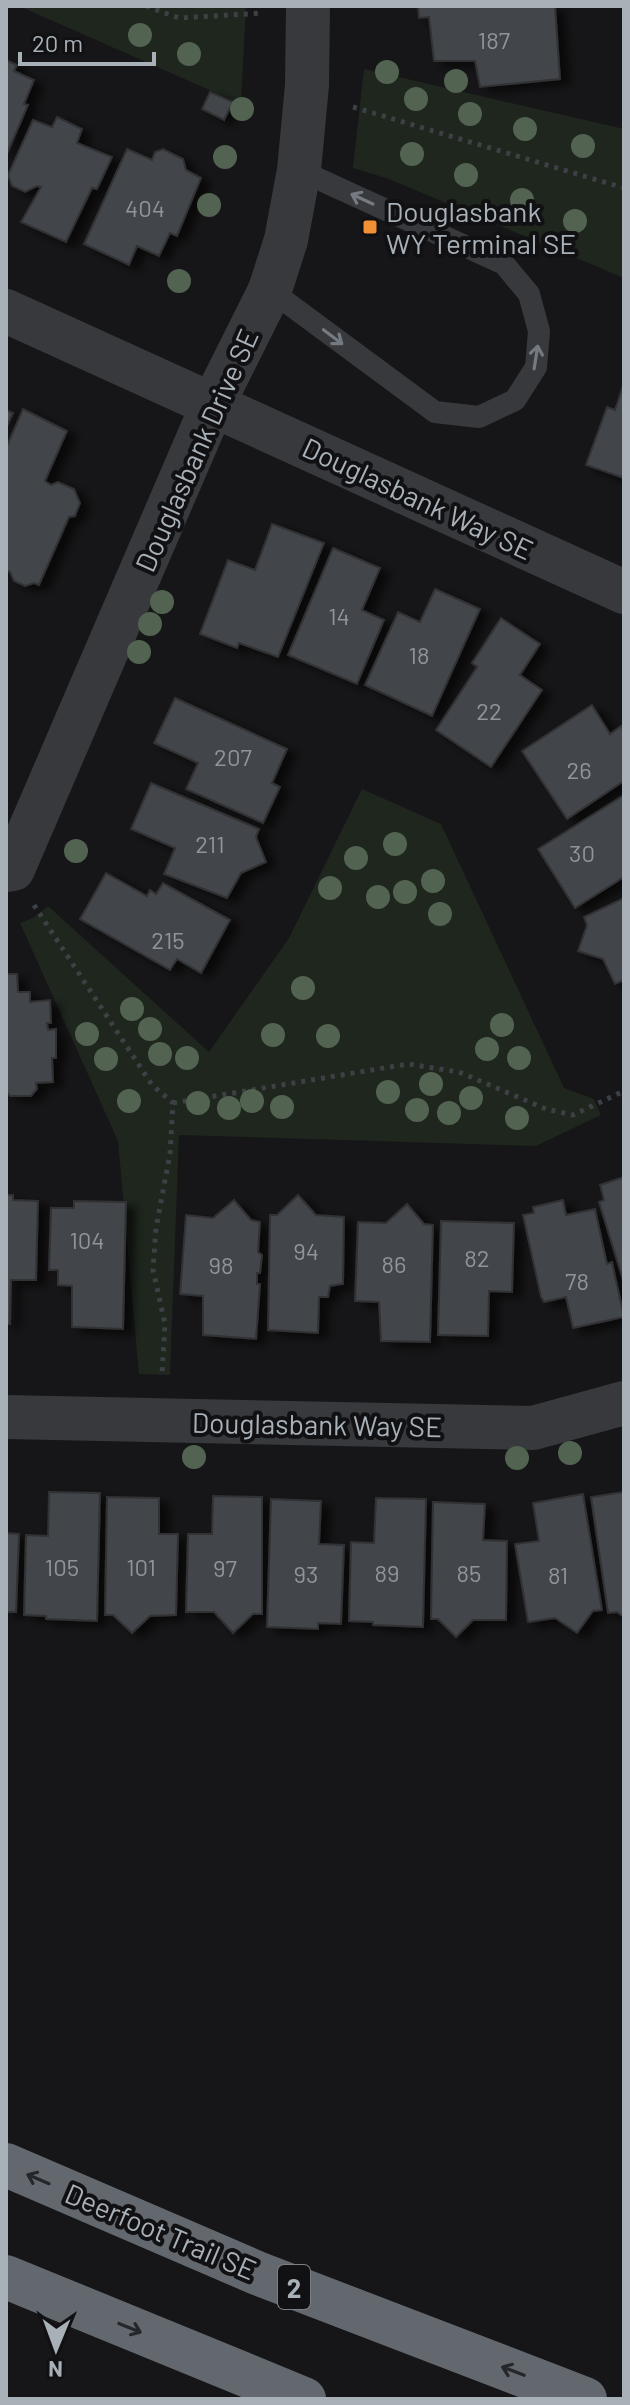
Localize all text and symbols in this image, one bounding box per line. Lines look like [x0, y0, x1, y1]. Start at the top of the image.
scale bar [20, 16, 154, 66]
house number: 187 [478, 25, 510, 54]
text: 20 m [32, 28, 83, 57]
one-way arrow [350, 191, 374, 206]
house number: 404 [125, 193, 165, 222]
place label: Douglasbank WY Terminal SE [386, 194, 576, 260]
marker: Douglasbank WY Terminal SE [361, 218, 379, 236]
street label: Douglasbank Drive SE [127, 323, 265, 577]
one-way arrow [321, 328, 343, 345]
one-way arrow [529, 344, 544, 370]
street label: Douglasbank Way SE [297, 430, 539, 566]
house number: 14 [328, 601, 350, 630]
house number: 18 [409, 640, 429, 669]
house number: 22 [476, 696, 502, 725]
house number: 207 [214, 742, 252, 771]
house number: 26 [566, 755, 592, 784]
house number: 211 [195, 829, 225, 858]
house number: 30 [569, 838, 595, 867]
house number: 215 [151, 925, 185, 954]
house number: 104 [69, 1225, 105, 1254]
house number: 94 [293, 1236, 319, 1265]
house number: 82 [464, 1243, 490, 1272]
house number: 86 [382, 1249, 406, 1278]
house number: 98 [208, 1250, 234, 1279]
house number: 78 [565, 1266, 589, 1295]
street label: Douglasbank Way SE [192, 1405, 442, 1443]
house number: 105 [45, 1552, 79, 1581]
house number: 101 [126, 1552, 156, 1581]
house number: 97 [213, 1553, 237, 1582]
house number: 89 [374, 1558, 400, 1587]
house number: 85 [457, 1558, 481, 1587]
house number: 93 [294, 1559, 318, 1588]
house number: 81 [548, 1560, 568, 1589]
one-way arrow [26, 2171, 51, 2186]
street label: Deerfoot Trail SE [61, 2176, 261, 2286]
road number: 2 [278, 2265, 310, 2309]
north arrow [16, 2309, 96, 2389]
one-way arrow [117, 2321, 142, 2336]
text: N [48, 2357, 63, 2383]
one-way arrow [501, 2363, 526, 2377]

